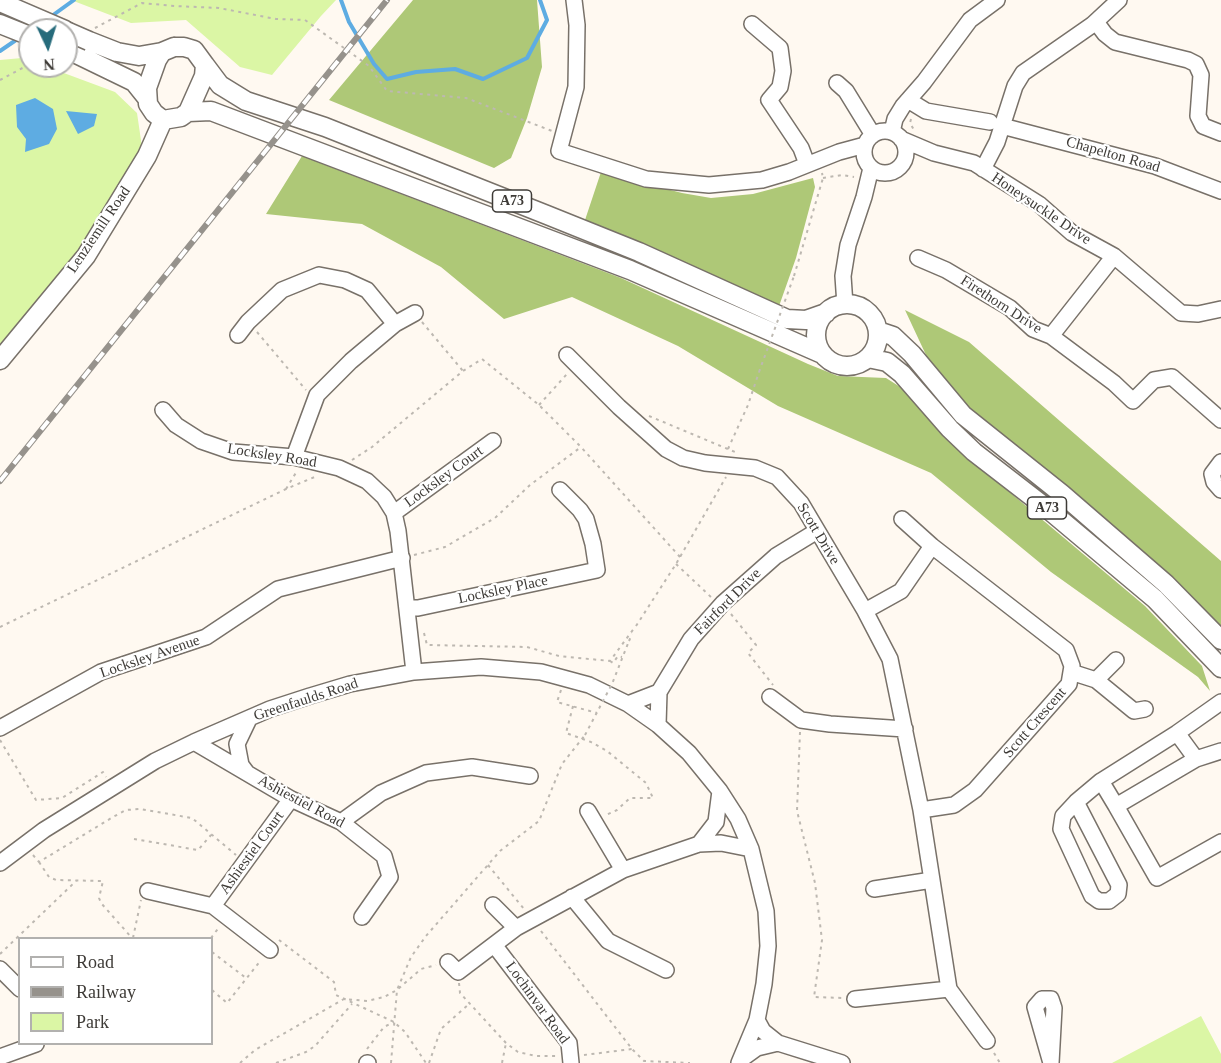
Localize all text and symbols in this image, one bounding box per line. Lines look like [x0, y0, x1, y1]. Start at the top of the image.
north arrow [18, 18, 78, 78]
text: N [43, 56, 56, 73]
street label: Chapelton Road [1064, 133, 1162, 177]
street label: Honeysuckle Drive [988, 169, 1094, 249]
street label: Lenziemill Road [63, 183, 135, 277]
road number: A73 [492, 190, 532, 212]
street label: Firethorn Drive [957, 272, 1045, 338]
street label: Locksley Road [226, 440, 318, 472]
street label: Locksley Court [401, 442, 487, 512]
road number: A73 [1028, 497, 1066, 519]
street label: Scott Drive [793, 500, 843, 568]
street label: Fairford Drive [691, 565, 765, 639]
street label: Locksley Place [457, 572, 549, 608]
street label: Locksley Avenue [98, 632, 202, 682]
street label: Greenfaulds Road [252, 675, 360, 725]
street label: Scott Crescent [1000, 684, 1070, 762]
street label: Ashiestiel Road [255, 772, 347, 832]
street label: Ashiestiel Court [216, 808, 288, 898]
legend [18, 937, 213, 1045]
text: Road [76, 952, 114, 972]
street label: Lochinvar Road [501, 958, 573, 1048]
text: Railway [76, 982, 136, 1002]
text: Park [76, 1012, 109, 1032]

